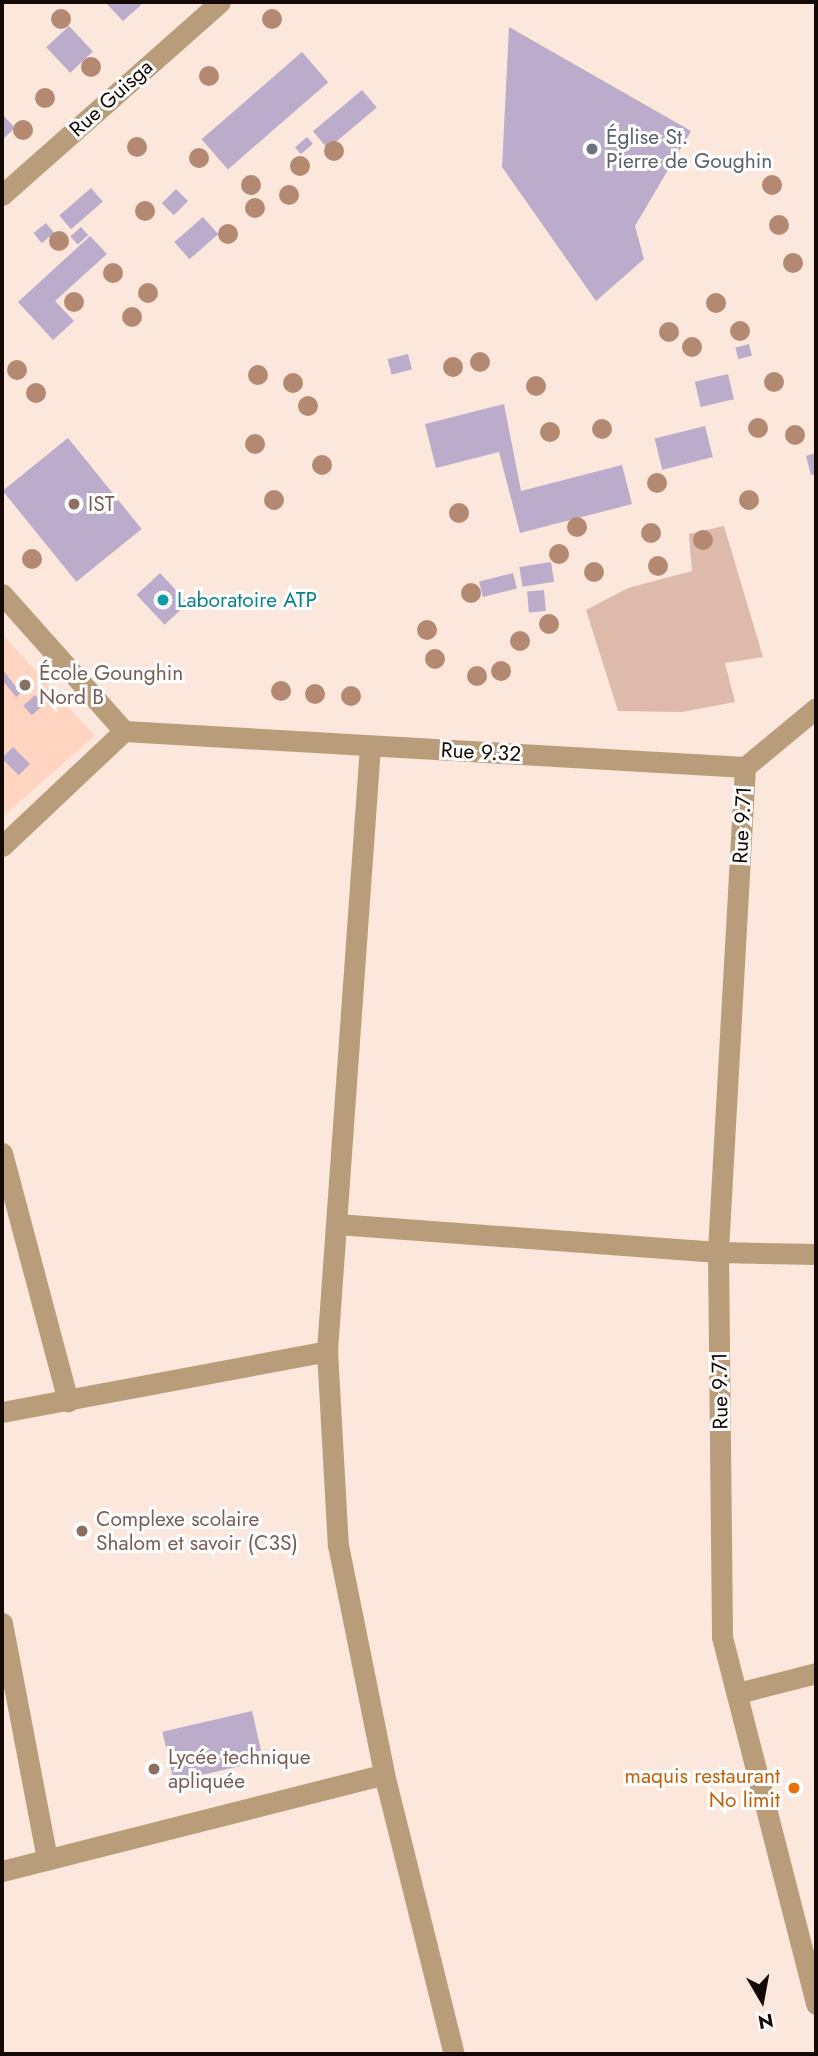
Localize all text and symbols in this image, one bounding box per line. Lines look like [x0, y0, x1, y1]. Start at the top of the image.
street label: Rue Guisga [64, 54, 158, 142]
place label: Église St. Pierre de Goughin [606, 124, 772, 174]
marker: Église St. Pierre de Goughin [584, 141, 600, 157]
place label: IST [88, 491, 114, 517]
marker: IST [66, 496, 82, 512]
place label: Laboratoire ATP [177, 587, 317, 613]
marker: Laboratoire ATP [155, 592, 171, 608]
place label: École Gounghin Nord B [39, 660, 183, 710]
marker: École Gounghin Nord B [17, 677, 33, 693]
street label: Rue 9.32 [440, 737, 522, 767]
street label: Rue 9.71 [727, 786, 757, 864]
street label: Rue 9.71 [707, 1352, 733, 1430]
place label: Complexe scolaire Shalom et savoir (C3S) [96, 1506, 298, 1556]
marker: Complexe scolaire Shalom et savoir (C3S) [74, 1523, 90, 1539]
place label: Lycée technique apliquée [168, 1744, 311, 1794]
marker: Lycée technique apliquée [146, 1761, 162, 1777]
place label: maquis restaurant No limit [625, 1763, 780, 1813]
marker: maquis restaurant No limit [786, 1780, 802, 1796]
north arrow [727, 1965, 797, 2035]
text: N [756, 2007, 776, 2036]

